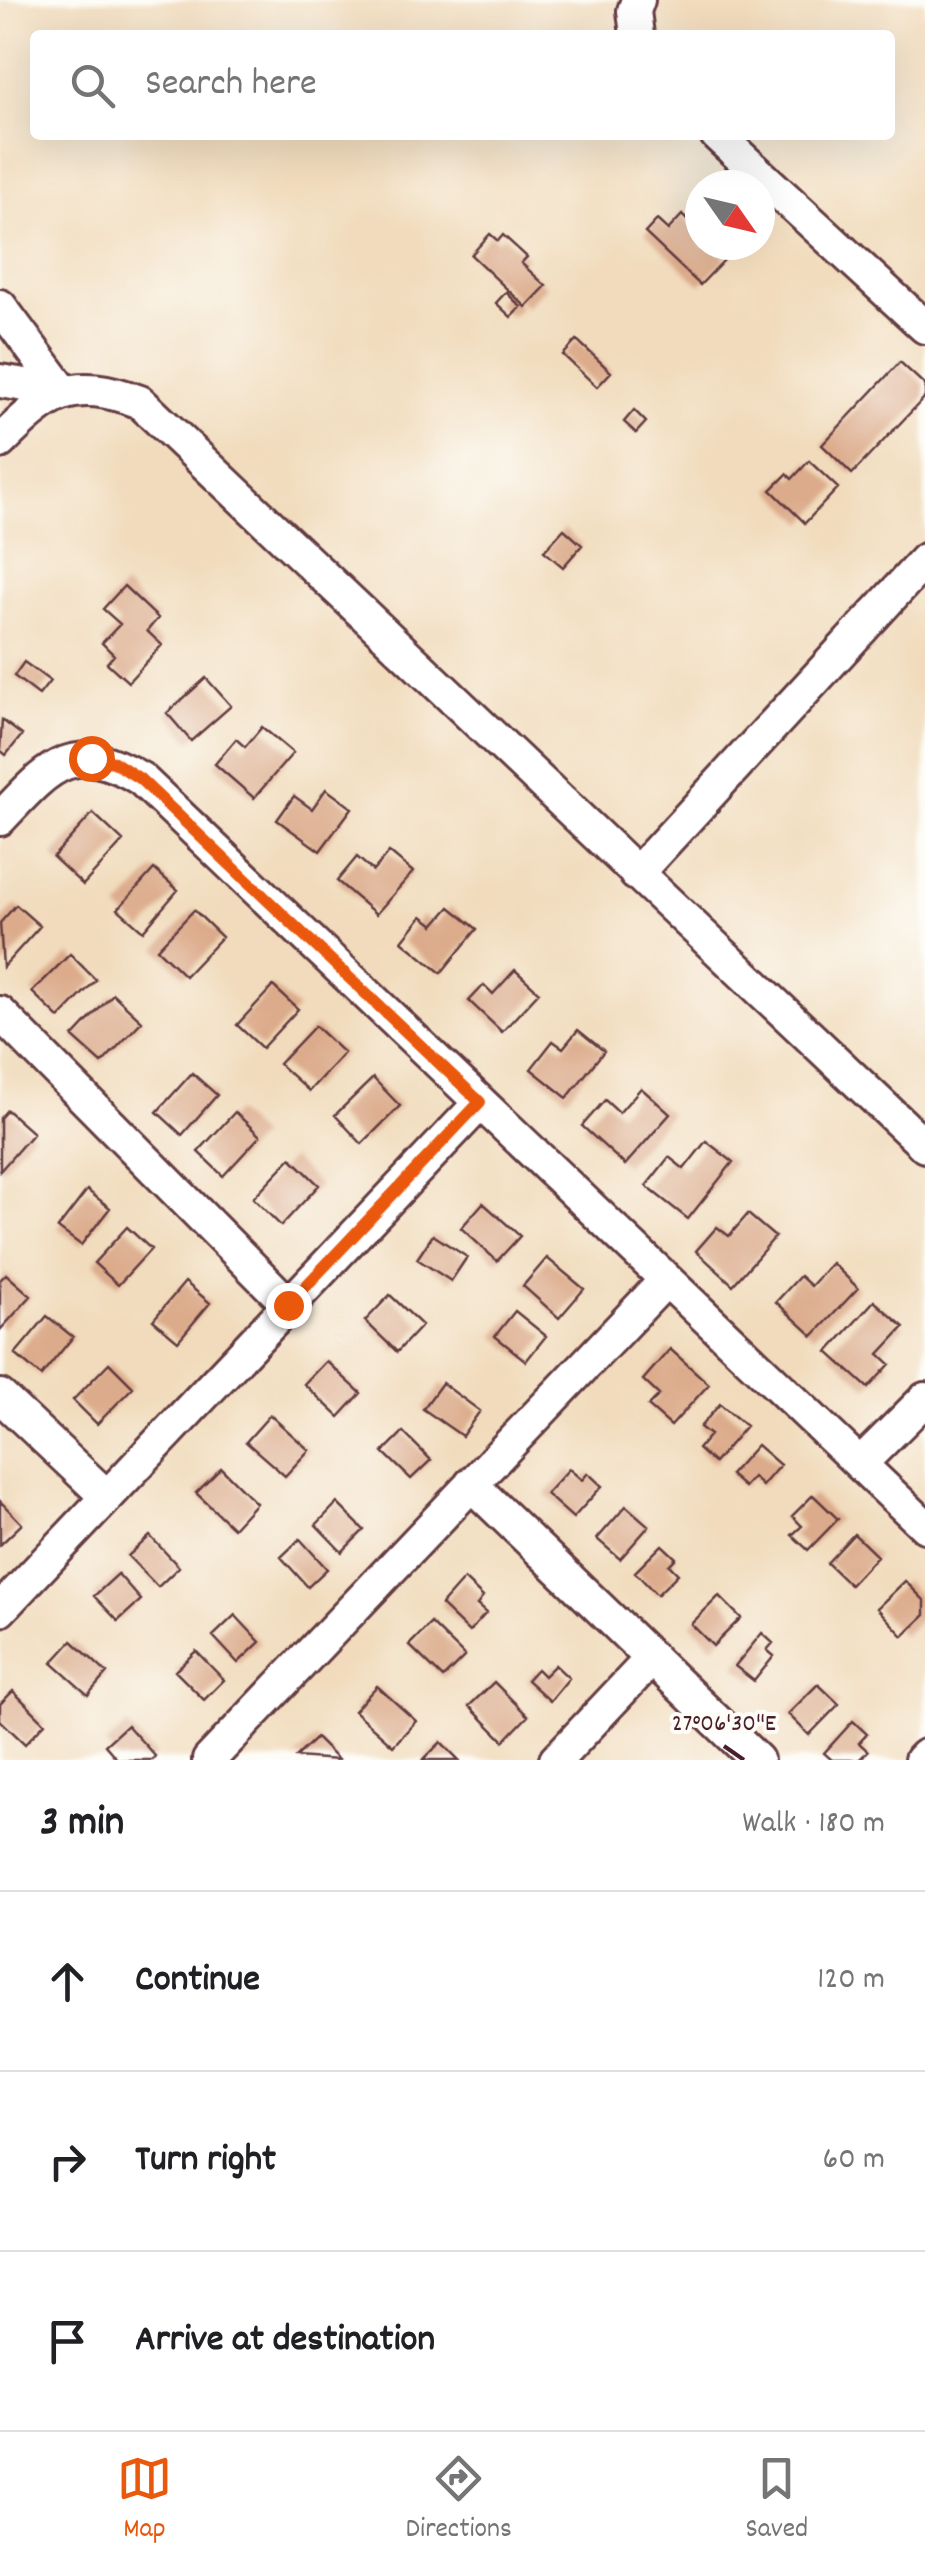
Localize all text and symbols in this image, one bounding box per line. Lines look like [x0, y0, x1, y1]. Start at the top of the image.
search box [30, 30, 895, 140]
icon: search [65, 58, 120, 113]
text: Search here [145, 58, 317, 113]
north arrow [685, 170, 775, 260]
route start [69, 736, 115, 782]
route end [266, 1283, 312, 1329]
text: 27°06'30"E [672, 1707, 777, 1743]
text: 3 min [40, 1795, 124, 1855]
text: Walk · 180 m [742, 1802, 885, 1848]
icon: ahead [40, 1954, 95, 2009]
text: Continue [135, 1954, 260, 2009]
text: 120 m [817, 1958, 885, 2004]
icon: right [40, 2134, 95, 2189]
text: Turn right [135, 2134, 276, 2189]
text: 60 m [823, 2138, 885, 2184]
icon: arrive [40, 2314, 95, 2369]
text: Arrive at destination [135, 2314, 435, 2369]
tab: Map [117, 2451, 172, 2551]
tab: Directions [406, 2451, 512, 2551]
tab: Saved [746, 2451, 808, 2551]

